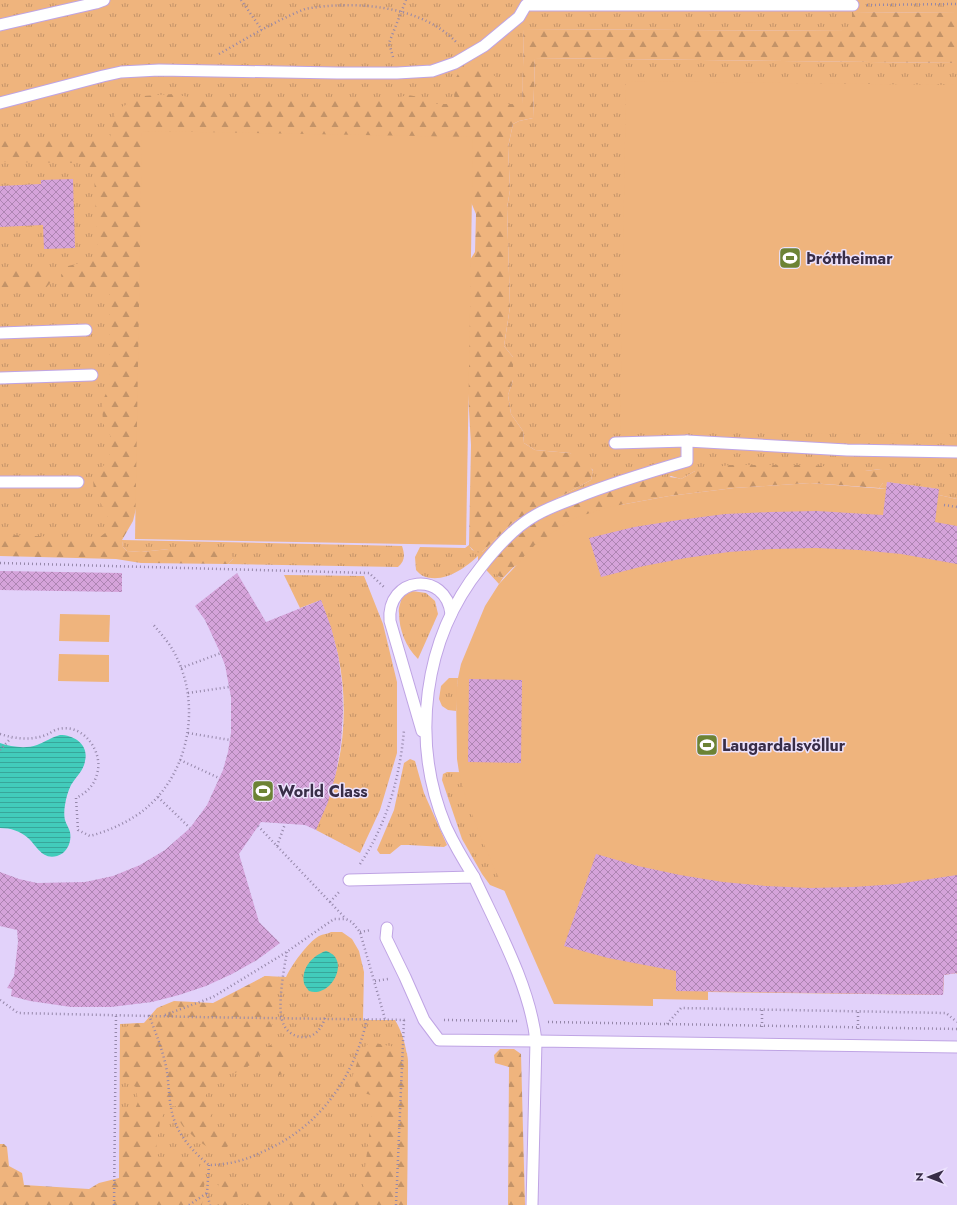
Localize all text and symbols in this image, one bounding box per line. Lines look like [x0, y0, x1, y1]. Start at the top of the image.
sports icon: Þróttheimar [777, 245, 803, 271]
place label: Þróttheimar [806, 247, 893, 270]
sports icon: Laugardalsvöllur [694, 732, 720, 758]
place label: Laugardalsvöllur [722, 734, 846, 757]
sports icon: World Class [250, 778, 276, 804]
place label: World Class [278, 780, 368, 803]
north arrow [909, 1157, 949, 1197]
text: N [911, 1173, 927, 1181]

